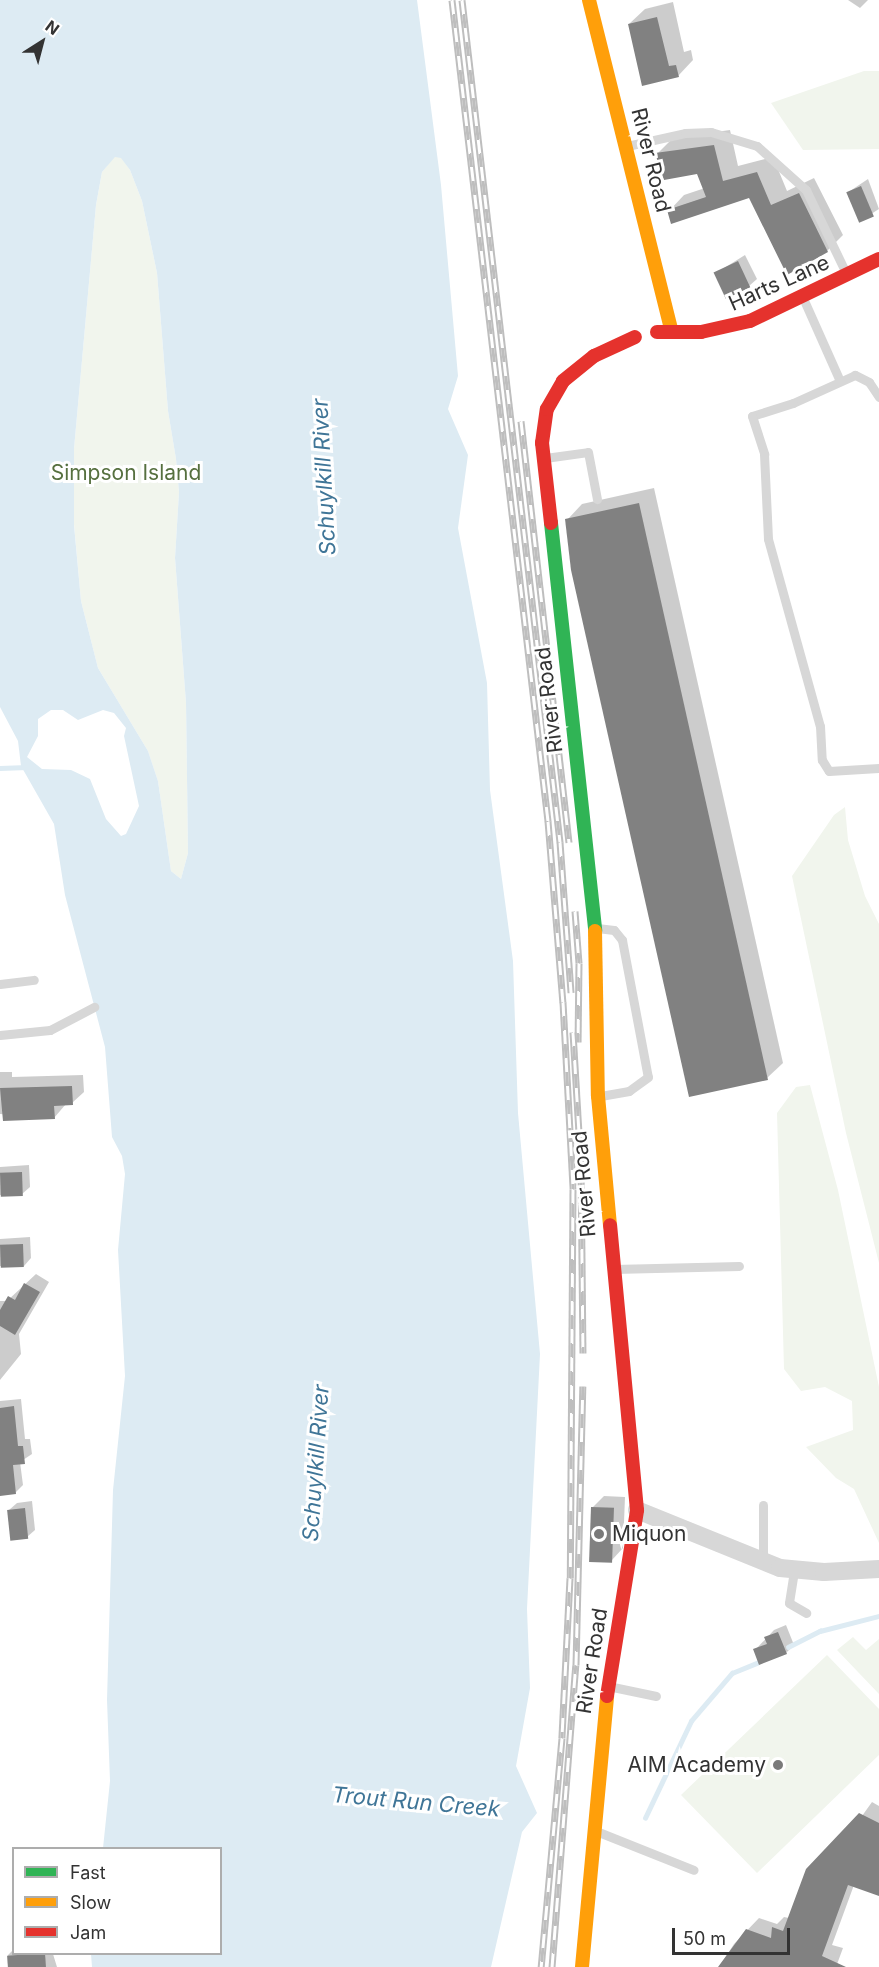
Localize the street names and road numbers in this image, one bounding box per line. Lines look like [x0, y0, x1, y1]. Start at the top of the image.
street label: River Road [626, 105, 676, 215]
street label: Harts Lane [725, 250, 833, 316]
street label: River Road [530, 646, 568, 754]
street label: River Road [567, 1130, 601, 1238]
street label: River Road [571, 1606, 613, 1716]

